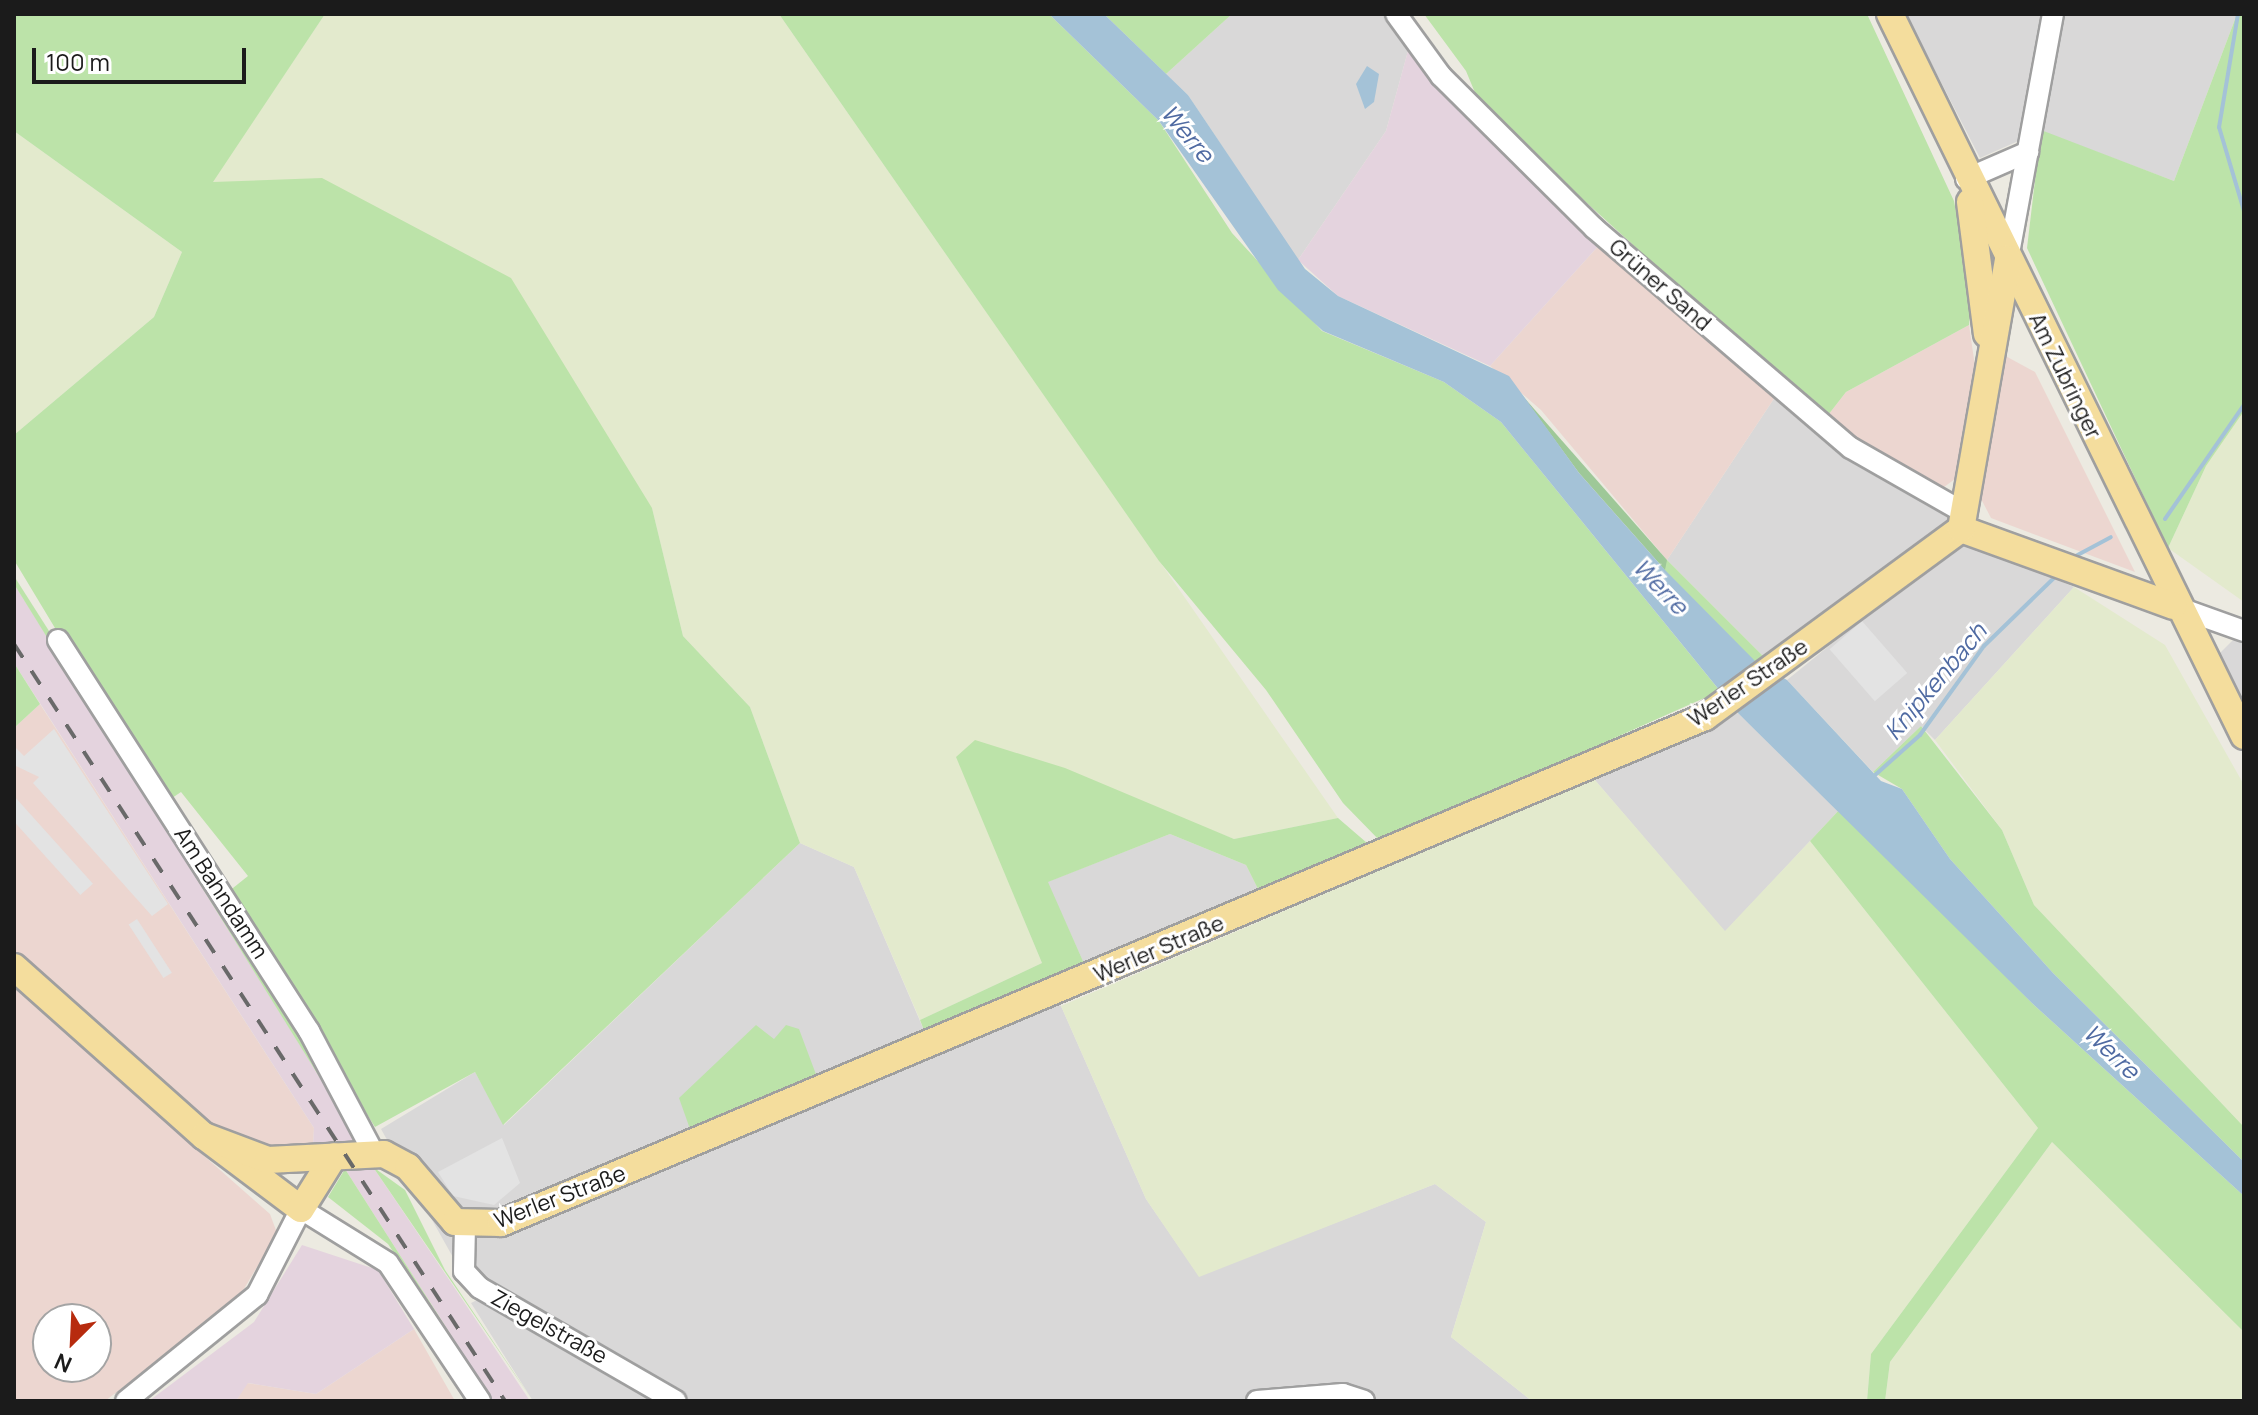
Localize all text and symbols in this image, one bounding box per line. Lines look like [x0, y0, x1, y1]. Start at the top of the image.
scale bar [36, 32, 250, 82]
text: 100 m [46, 45, 110, 78]
water label: Werre [1156, 98, 1220, 168]
street label: Grüner Sand [1604, 234, 1716, 336]
street label: Am Zubringer [2023, 309, 2107, 443]
water label: Werre [1628, 552, 1694, 620]
water label: Knipkenbach [1878, 617, 1992, 745]
street label: Werler Straße [1683, 633, 1813, 733]
street label: Am Bahndamm [169, 822, 273, 964]
street label: Werler Straße [1090, 910, 1228, 988]
water label: Werre [2078, 1018, 2146, 1084]
street label: Werler Straße [491, 1160, 629, 1234]
street label: Ziegelstraße [486, 1284, 612, 1370]
north arrow [32, 1303, 112, 1383]
text: N [50, 1346, 76, 1380]

